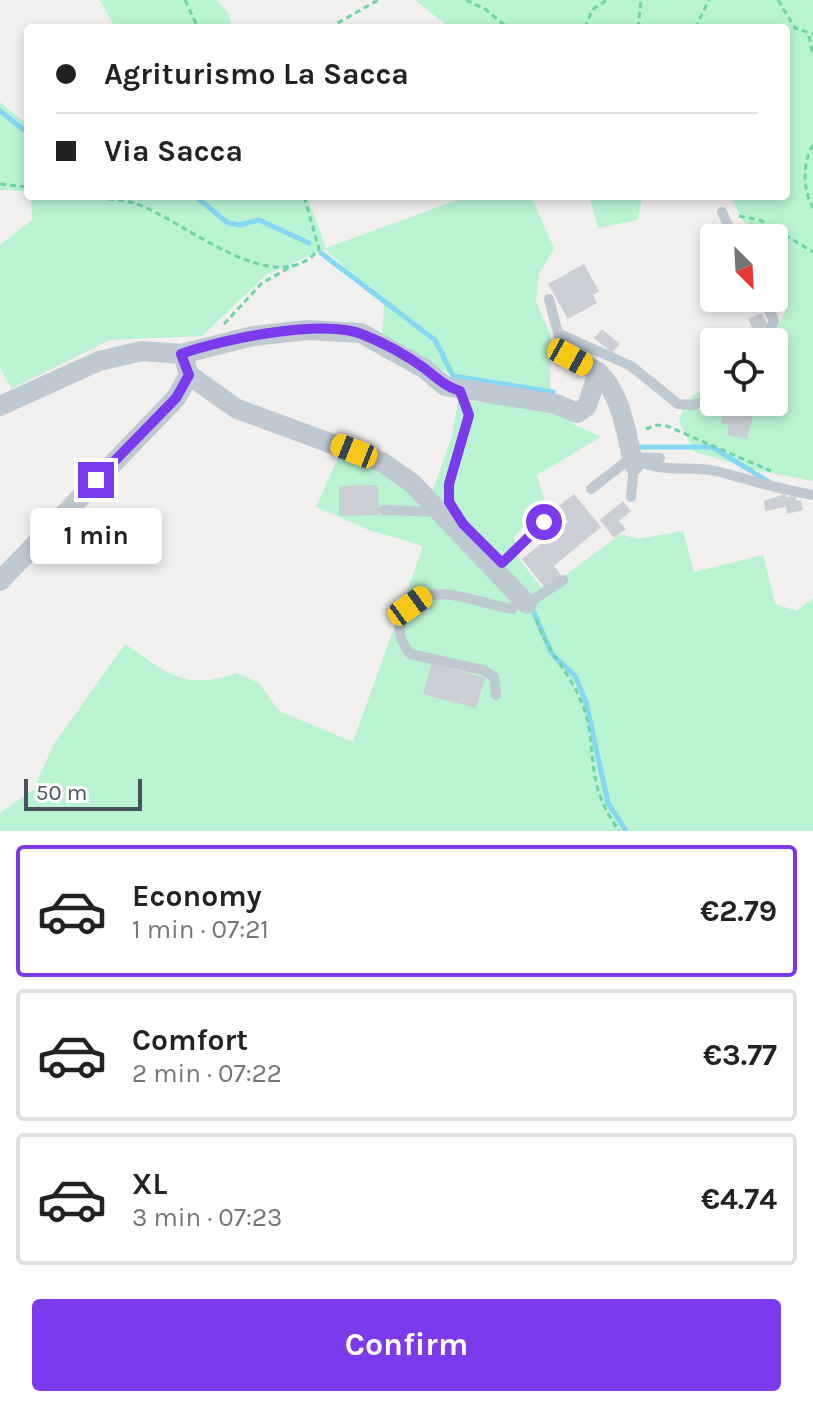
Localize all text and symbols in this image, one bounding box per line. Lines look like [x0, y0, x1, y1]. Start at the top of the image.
text: Agriturismo La Sacca [104, 56, 409, 92]
text: Via Sacca [104, 133, 243, 169]
north arrow [700, 224, 788, 312]
map controls [700, 224, 788, 416]
button: locate [700, 328, 788, 416]
car [543, 335, 597, 379]
car [327, 431, 381, 471]
route end [78, 462, 114, 498]
route start [526, 504, 562, 540]
callout: 1 min [30, 508, 162, 564]
text: 1 min [63, 520, 129, 551]
car [384, 582, 436, 630]
scale bar [24, 775, 142, 811]
text: 50 m [36, 780, 87, 806]
icon: car [36, 875, 108, 947]
text: Economy [132, 878, 262, 914]
text: €2.79 [700, 893, 777, 929]
text: 1 min · 07:21 [132, 914, 269, 945]
icon: car [36, 1019, 108, 1091]
text: Comfort [132, 1022, 248, 1058]
text: €3.77 [703, 1037, 777, 1073]
text: 2 min · 07:22 [132, 1058, 282, 1089]
icon: car [36, 1163, 108, 1235]
text: XL [132, 1166, 167, 1202]
text: €4.74 [701, 1181, 777, 1217]
text: 3 min · 07:23 [132, 1202, 282, 1233]
button: Confirm [32, 1299, 781, 1391]

